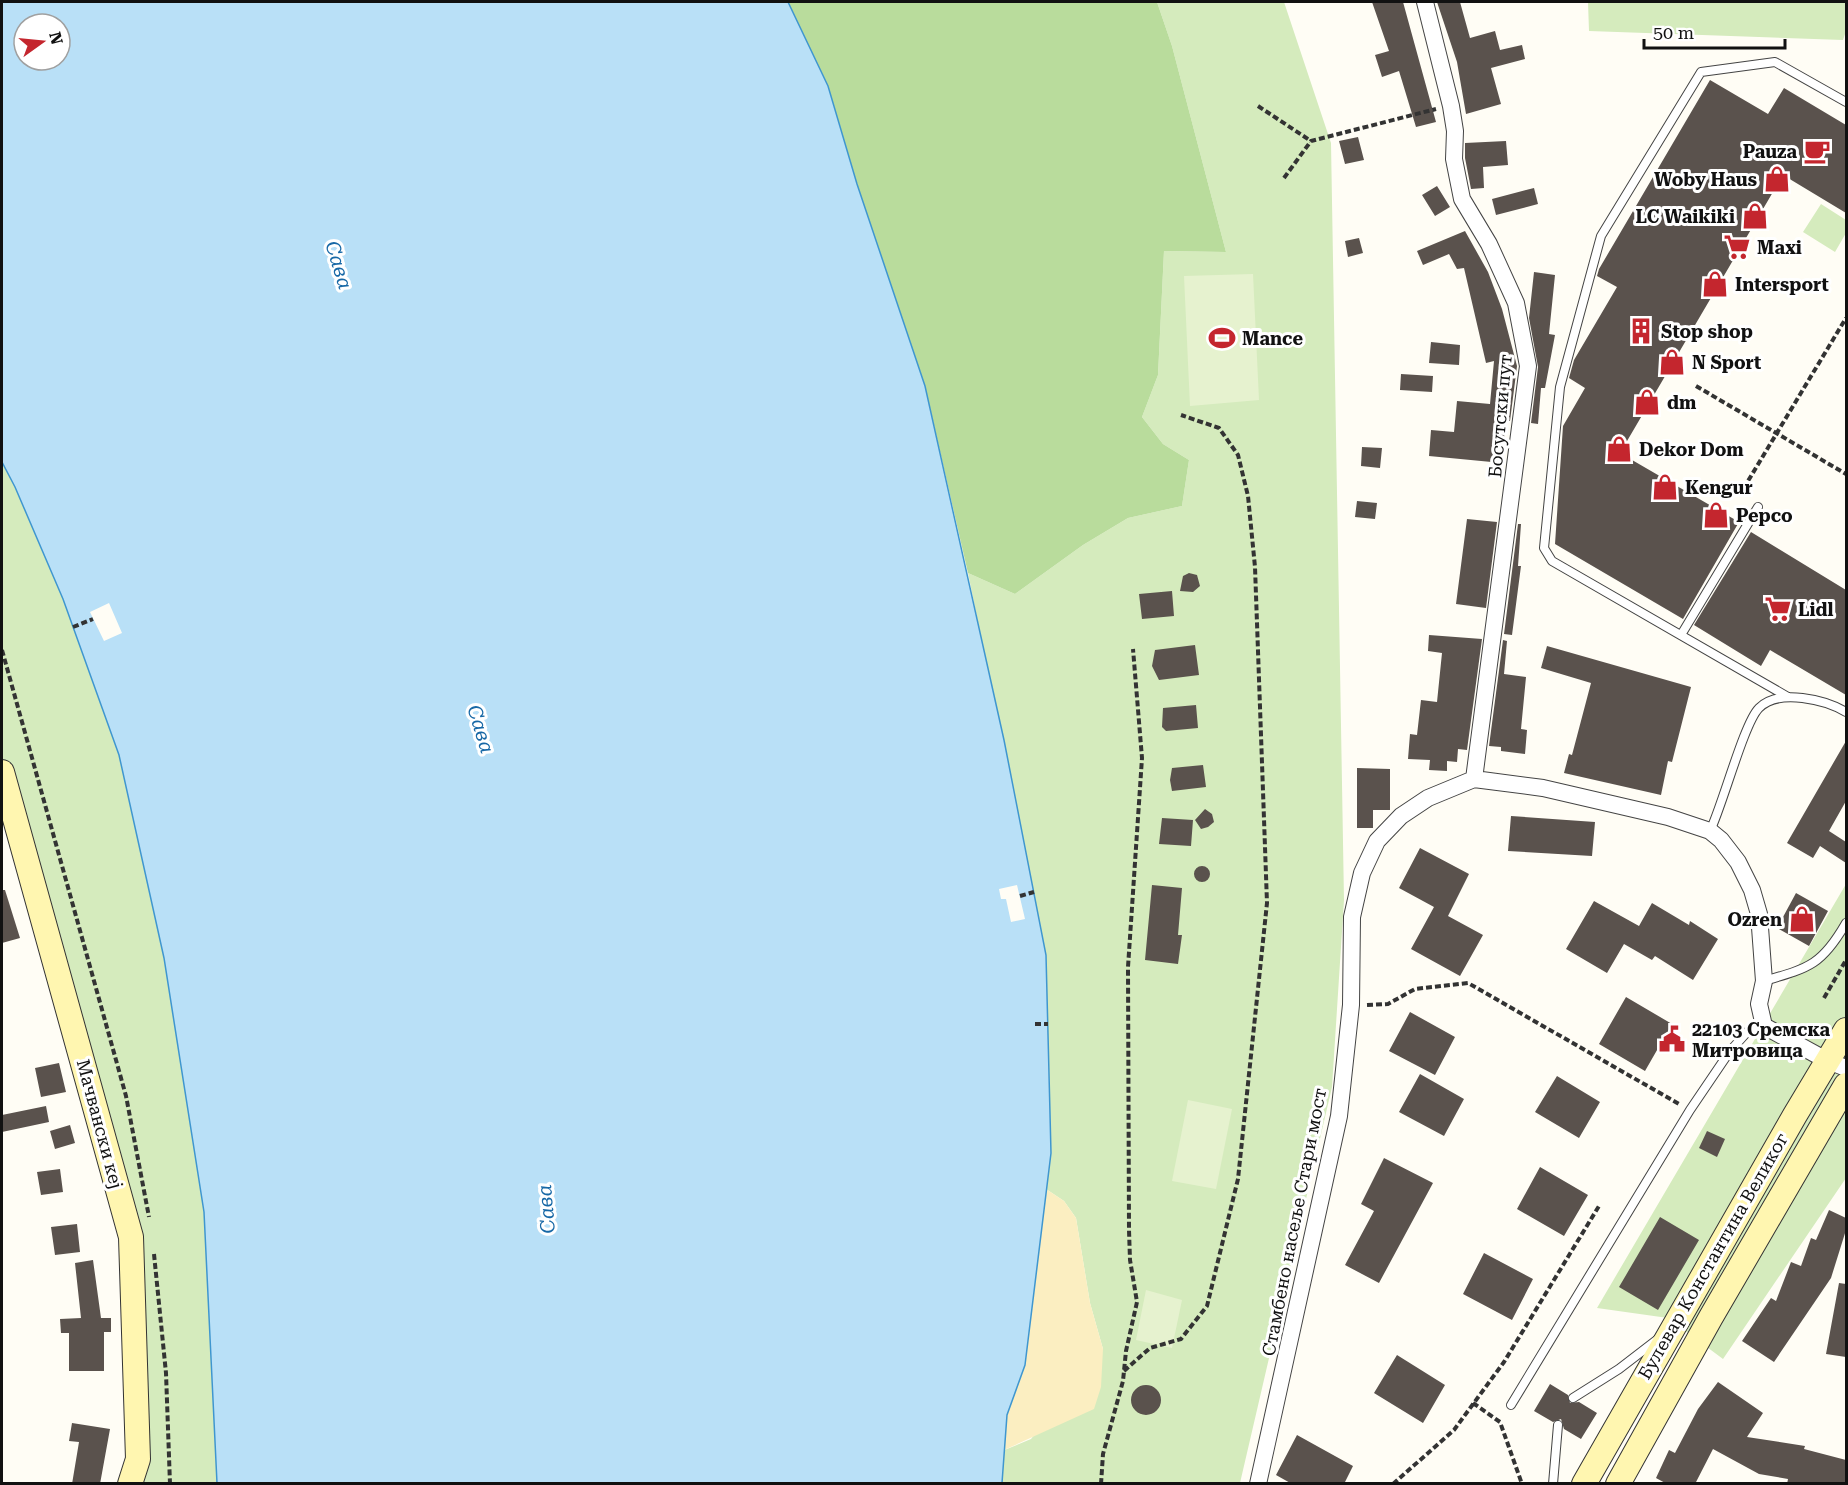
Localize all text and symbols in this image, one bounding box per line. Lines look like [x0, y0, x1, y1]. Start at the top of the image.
north arrow [12, 12, 72, 72]
scale bar [1644, 12, 1785, 50]
text: 50 m [1653, 22, 1694, 43]
text: N [45, 30, 67, 47]
cafe icon: Pauza [1802, 136, 1832, 166]
place label: Pauza [1743, 141, 1797, 162]
shop icon: Woby Haus [1762, 164, 1792, 194]
place label: Woby Haus [1654, 169, 1757, 190]
shop icon: LC Waikiki [1740, 201, 1770, 231]
place label: LC Waikiki [1635, 206, 1735, 227]
supermarket icon: Maxi [1722, 232, 1752, 262]
place label: Maxi [1757, 237, 1802, 258]
water label: Сава [320, 238, 358, 292]
shop icon: Intersport [1700, 269, 1730, 299]
place label: Intersport [1735, 274, 1829, 295]
building icon: Stop shop [1626, 316, 1656, 346]
place label: Stop shop [1661, 321, 1753, 342]
sports icon: Mance [1207, 323, 1237, 353]
place label: Mance [1242, 328, 1303, 349]
shop icon: N Sport [1657, 347, 1687, 377]
place label: N Sport [1692, 352, 1761, 373]
street label: Босутски пут [1484, 353, 1516, 479]
shop icon: dm [1632, 387, 1662, 417]
place label: dm [1667, 392, 1697, 413]
shop icon: Dekor Dom [1604, 434, 1634, 464]
place label: Dekor Dom [1639, 439, 1744, 460]
shop icon: Kengur [1650, 472, 1680, 502]
place label: Kengur [1685, 477, 1753, 498]
shop icon: Pepco [1701, 500, 1731, 530]
place label: Pepco [1736, 505, 1793, 526]
supermarket icon: Lidl [1763, 594, 1793, 624]
place label: Lidl [1798, 599, 1833, 620]
water label: Сава [462, 702, 500, 756]
shop icon: Ozren [1787, 904, 1817, 934]
place label: Ozren [1727, 909, 1782, 930]
place label: 22103 Сремска Митровица [1692, 1019, 1831, 1061]
public building icon: 22103 Сремска Митровица [1657, 1024, 1687, 1054]
street label: Мачвански кеј [73, 1057, 127, 1191]
street label: Стамбено насеље Стари мост [1258, 1086, 1330, 1358]
street label: Булевар Константина Великог [1634, 1129, 1792, 1383]
water label: Сава [532, 1183, 560, 1235]

